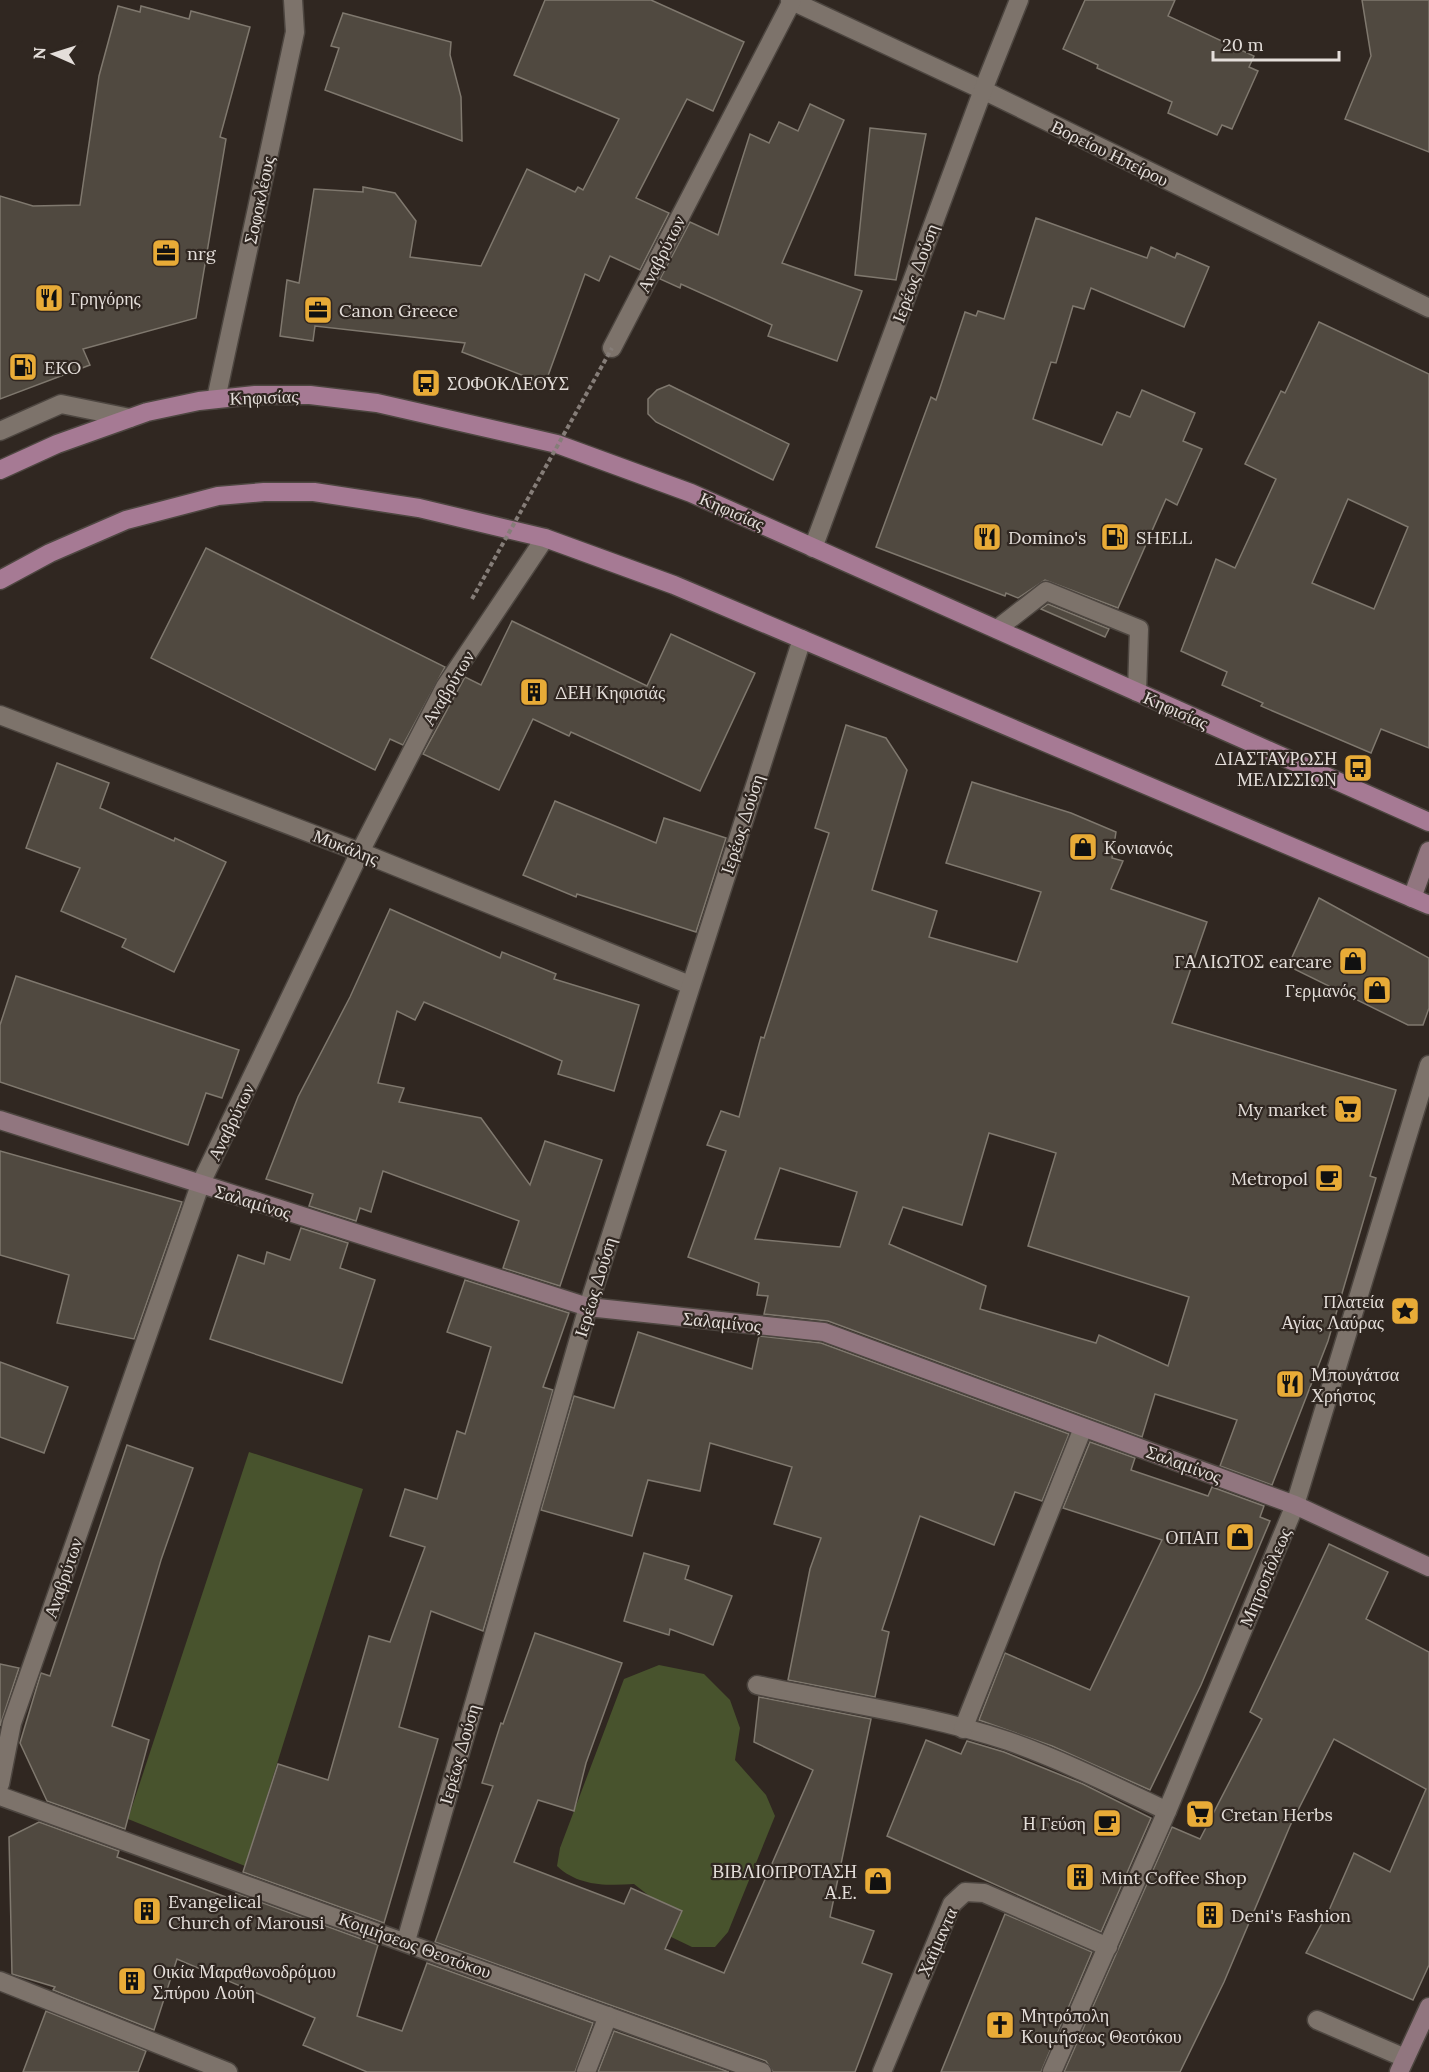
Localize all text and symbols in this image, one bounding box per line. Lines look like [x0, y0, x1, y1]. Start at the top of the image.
north arrow [24, 24, 84, 84]
scale bar [1213, 24, 1339, 62]
text: 20 m [1222, 33, 1264, 56]
text: N [29, 47, 49, 60]
street label: Βορείου Ηπείρου [1048, 115, 1173, 191]
street label: Σοφοκλέους [238, 154, 280, 246]
street label: Αναβρύτων [632, 212, 690, 296]
street label: Ιερέως Δούση [887, 220, 943, 326]
office icon: nrg [150, 237, 182, 269]
place label: nrg [187, 242, 217, 265]
restaurant icon: Γρηγόρης [33, 282, 65, 314]
place label: Γρηγόρης [70, 287, 141, 310]
office icon: Canon Greece [302, 294, 334, 326]
place label: Canon Greece [339, 299, 458, 322]
fuel station icon: EKO [7, 351, 39, 383]
place label: EKO [44, 356, 81, 379]
bus stop icon: ΣΟΦΟΚΛΕΟΥΣ [410, 367, 442, 399]
place label: ΣΟΦΟΚΛΕΟΥΣ [447, 372, 569, 395]
street label: Κηφισίας [229, 384, 299, 410]
street label: Κηφισίας [696, 487, 768, 535]
restaurant icon: Domino's [971, 521, 1003, 553]
fuel station icon: SHELL [1099, 521, 1131, 553]
place label: Domino's [1008, 526, 1086, 549]
place label: SHELL [1136, 526, 1193, 549]
street label: Αναβρύτων [417, 646, 479, 730]
building icon: ΔΕΗ Κηφισιάς [518, 676, 550, 708]
place label: ΔΕΗ Κηφισιάς [555, 681, 665, 704]
street label: Κηφισίας [1140, 686, 1212, 734]
place label: ΔΙΑΣΤΑΥΡΩΣΗ ΜΕΛΙΣΣΙΩΝ [1215, 747, 1337, 791]
bus stop icon: ΔΙΑΣΤΑΥΡΩΣΗ ΜΕΛΙΣΣΙΩΝ [1342, 752, 1374, 784]
street label: Ιερέως Δούση [715, 771, 769, 877]
street label: Μυκάλης [310, 824, 382, 870]
shop icon: Κονιανός [1067, 831, 1099, 863]
place label: Κονιανός [1104, 836, 1173, 859]
shop icon: ΓΑΛΙΩΤΟΣ earcare [1337, 945, 1369, 977]
place label: ΓΑΛΙΩΤΟΣ earcare [1174, 950, 1332, 973]
shop icon: Γερμανός [1361, 974, 1393, 1006]
place label: Γερμανός [1285, 979, 1356, 1002]
street label: Αναβρύτων [202, 1079, 260, 1165]
supermarket icon: My market [1332, 1093, 1364, 1125]
place label: My market [1237, 1098, 1327, 1121]
cafe icon: Metropol [1313, 1162, 1345, 1194]
place label: Metropol [1231, 1167, 1308, 1190]
street label: Σαλαμίνος [212, 1180, 294, 1224]
street label: Ιερέως Δούση [569, 1234, 621, 1340]
place label: Πλατεία Αγίας Λαύρας [1281, 1290, 1385, 1334]
place icon: Πλατεία Αγίας Λαύρας [1389, 1295, 1421, 1327]
street label: Σαλαμίνος [682, 1306, 762, 1338]
place label: Μπουγάτσα Χρήστος [1311, 1363, 1400, 1407]
restaurant icon: Μπουγάτσα Χρήστος [1274, 1368, 1306, 1400]
street label: Σαλαμίνος [1143, 1440, 1225, 1488]
shop icon: ΟΠΑΠ [1224, 1521, 1256, 1553]
street label: Μητροπόλεως [1234, 1524, 1296, 1630]
place label: ΟΠΑΠ [1166, 1526, 1219, 1549]
street label: Αναβρύτων [39, 1535, 87, 1621]
street label: Ιερέως Δούση [434, 1701, 484, 1807]
supermarket icon: Cretan Herbs [1184, 1798, 1216, 1830]
place label: Cretan Herbs [1221, 1803, 1333, 1826]
cafe icon: Η Γεύση [1091, 1807, 1123, 1839]
place label: Η Γεύση [1023, 1812, 1086, 1835]
place label: ΒΙΒΛΙΟΠΡΟΤΑΣΗ Α.Ε. [712, 1860, 857, 1904]
building icon: Mint Coffee Shop [1064, 1861, 1096, 1893]
shop icon: ΒΙΒΛΙΟΠΡΟΤΑΣΗ Α.Ε. [862, 1865, 894, 1897]
place label: Mint Coffee Shop [1101, 1866, 1247, 1889]
place label: Evangelical Church of Marousi [168, 1890, 324, 1934]
building icon: Evangelical Church of Marousi [131, 1895, 163, 1927]
building icon: Deni's Fashion [1194, 1899, 1226, 1931]
street label: Χαϊμαντα [912, 1904, 962, 1980]
place label: Deni's Fashion [1231, 1904, 1351, 1927]
street label: Κοιμήσεως Θεοτόκου [336, 1907, 494, 1983]
place label: Οικία Μαραθωνοδρόμου Σπύρου Λούη [153, 1960, 336, 2004]
building icon: Οικία Μαραθωνοδρόμου Σπύρου Λούη [116, 1965, 148, 1997]
place label: Μητρόπολη Κοιμήσεως Θεοτόκου [1021, 2004, 1182, 2048]
church icon: Μητρόπολη Κοιμήσεως Θεοτόκου [984, 2009, 1016, 2041]

